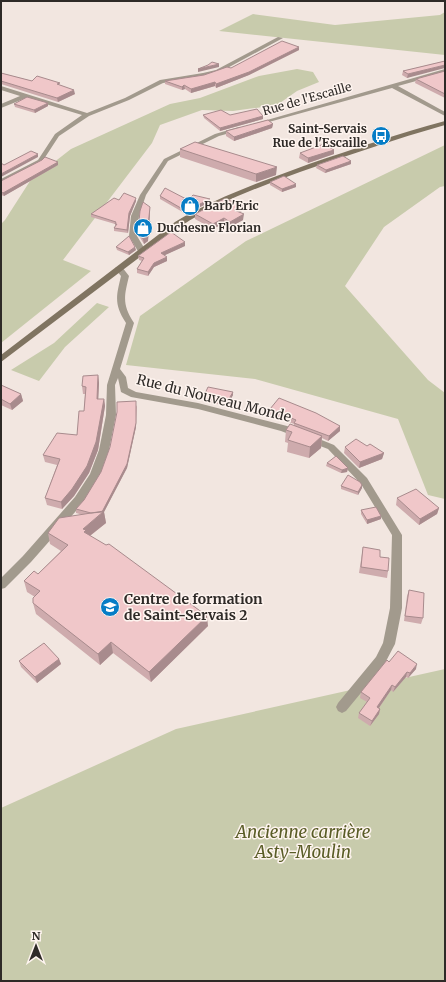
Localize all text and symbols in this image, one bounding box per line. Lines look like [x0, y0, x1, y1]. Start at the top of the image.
street label: Rue de l'Escaille [261, 79, 353, 118]
place label: Saint-Servais Rue de l'Escaille [272, 121, 367, 150]
bus stop icon: Saint-Servais Rue de l'Escaille [370, 125, 392, 147]
shop icon: Barb'Eric [179, 195, 201, 217]
place label: Barb'Eric [204, 198, 259, 213]
shop icon: Duchesne Florian [132, 217, 154, 239]
place label: Duchesne Florian [157, 220, 261, 235]
street label: Rue du Nouveau Monde [135, 370, 293, 426]
place label: Centre de formation de Saint-Servais 2 [124, 590, 263, 624]
school or university icon: Centre de formation de Saint-Servais 2 [99, 596, 121, 618]
park label: Ancienne carrière Asty-Moulin [234, 821, 371, 863]
north arrow [16, 926, 56, 966]
text: N [32, 929, 41, 943]

